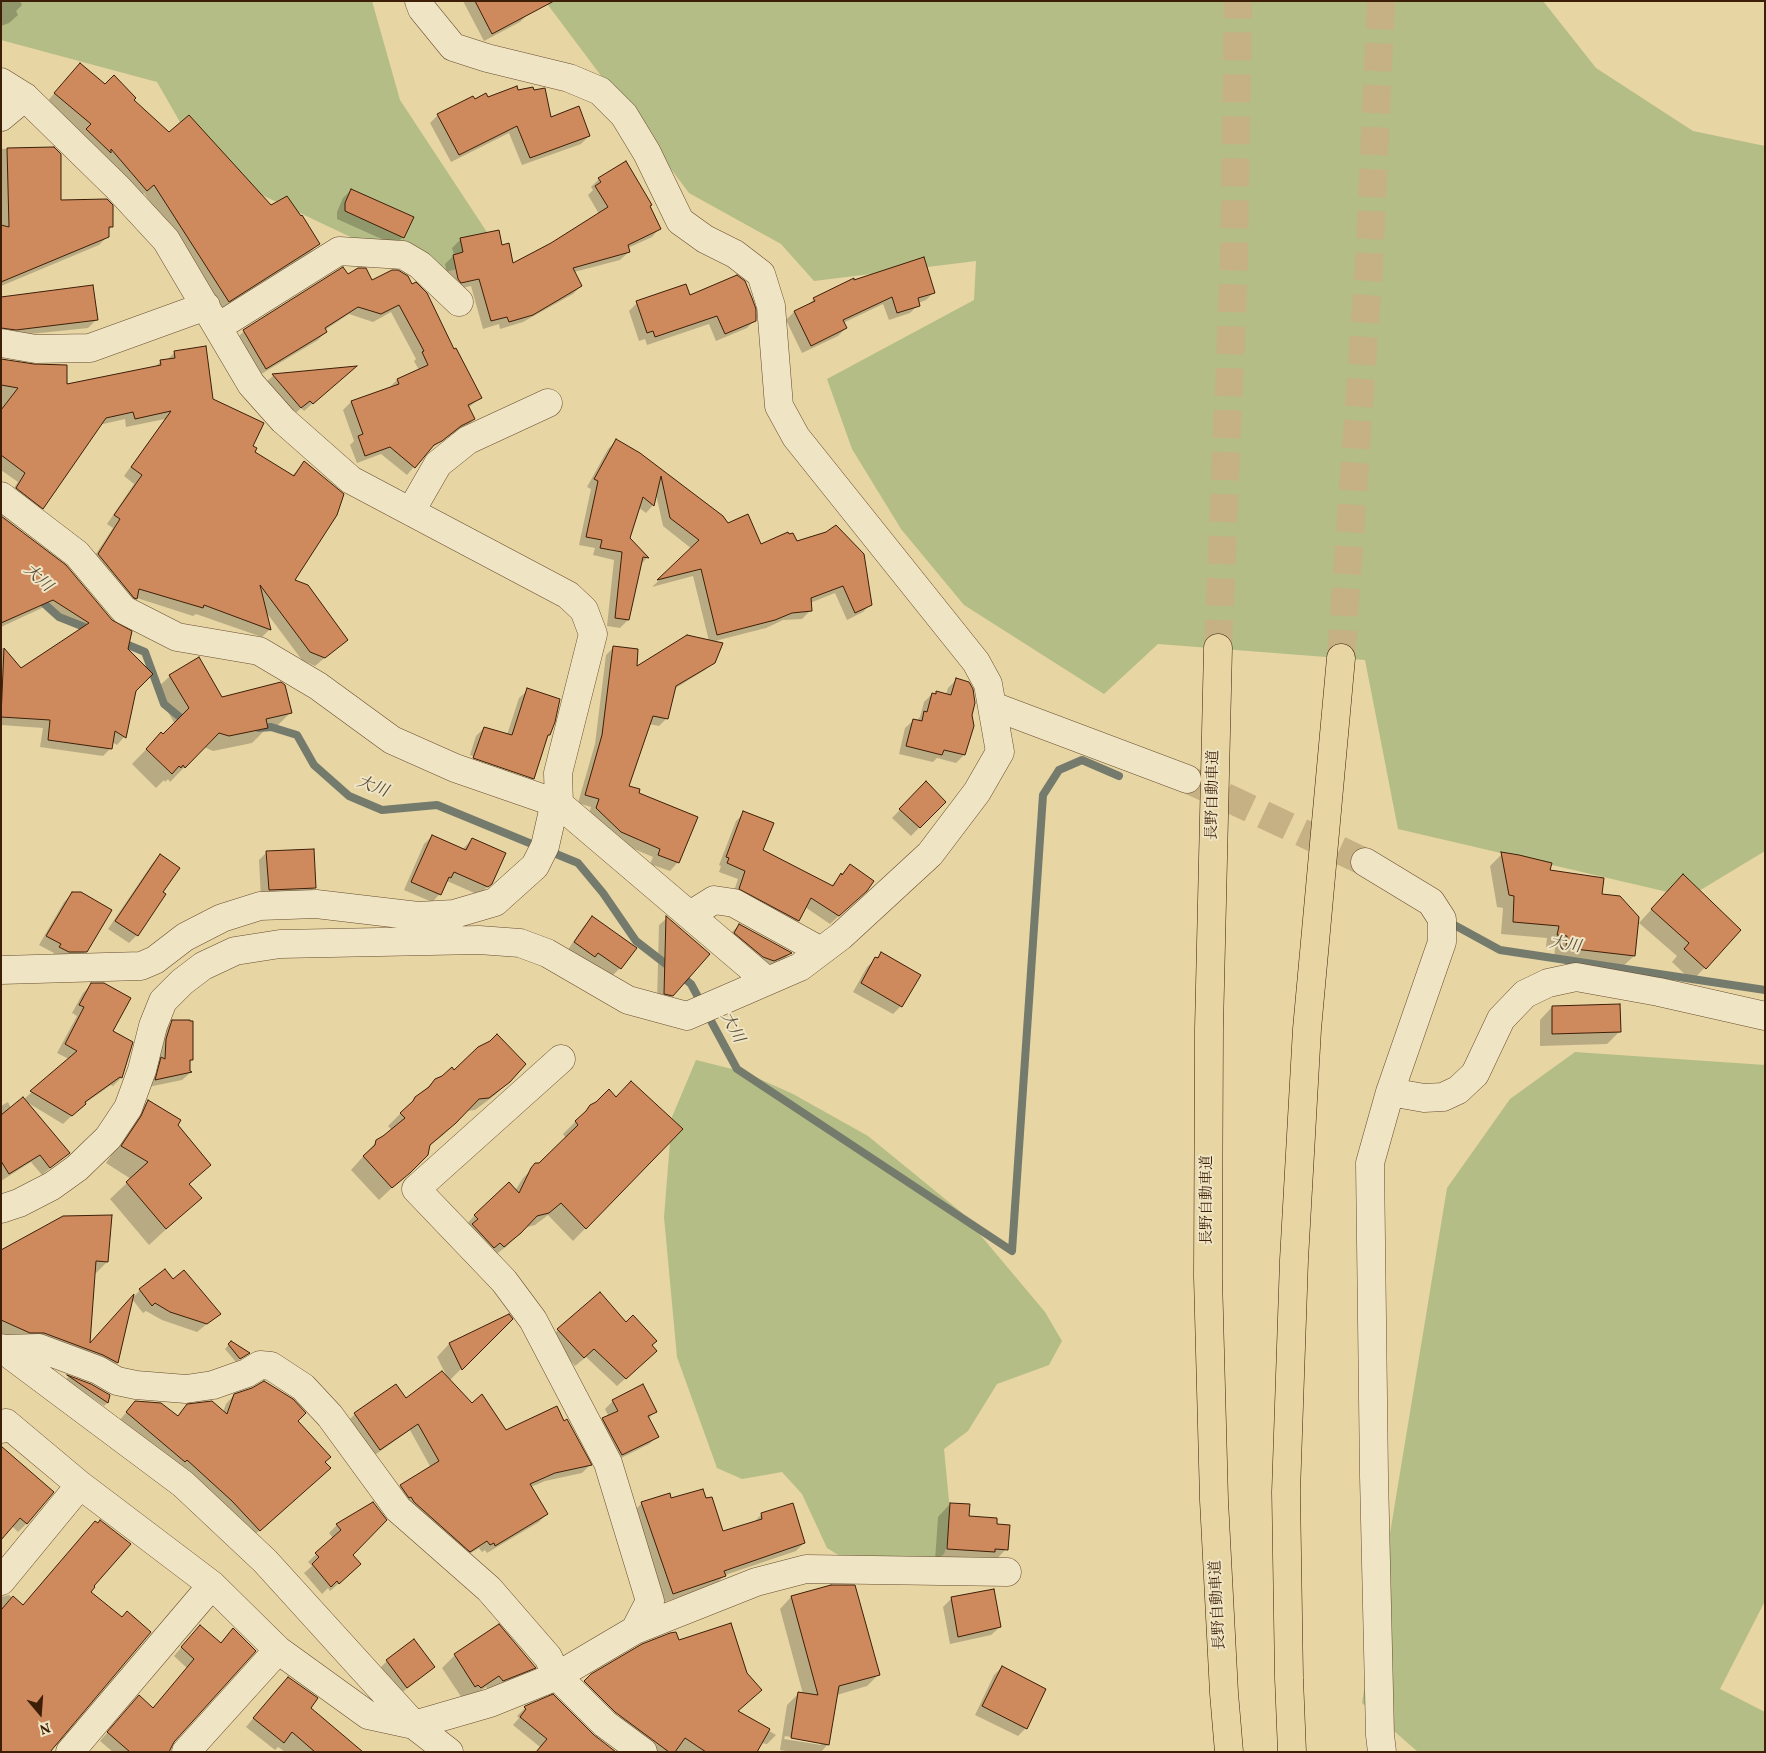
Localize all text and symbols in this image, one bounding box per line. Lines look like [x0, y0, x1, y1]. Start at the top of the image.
water label: 大川 [19, 561, 55, 597]
street label: 長野自動車道 [1204, 750, 1224, 840]
water label: 大川 [354, 773, 390, 803]
water label: 大川 [1548, 934, 1582, 958]
water label: 大川 [715, 1009, 747, 1047]
street label: 長野自動車道 [1199, 1155, 1217, 1245]
street label: 長野自動車道 [1208, 1560, 1230, 1650]
north arrow [15, 1688, 65, 1738]
text: N [37, 1717, 53, 1738]

